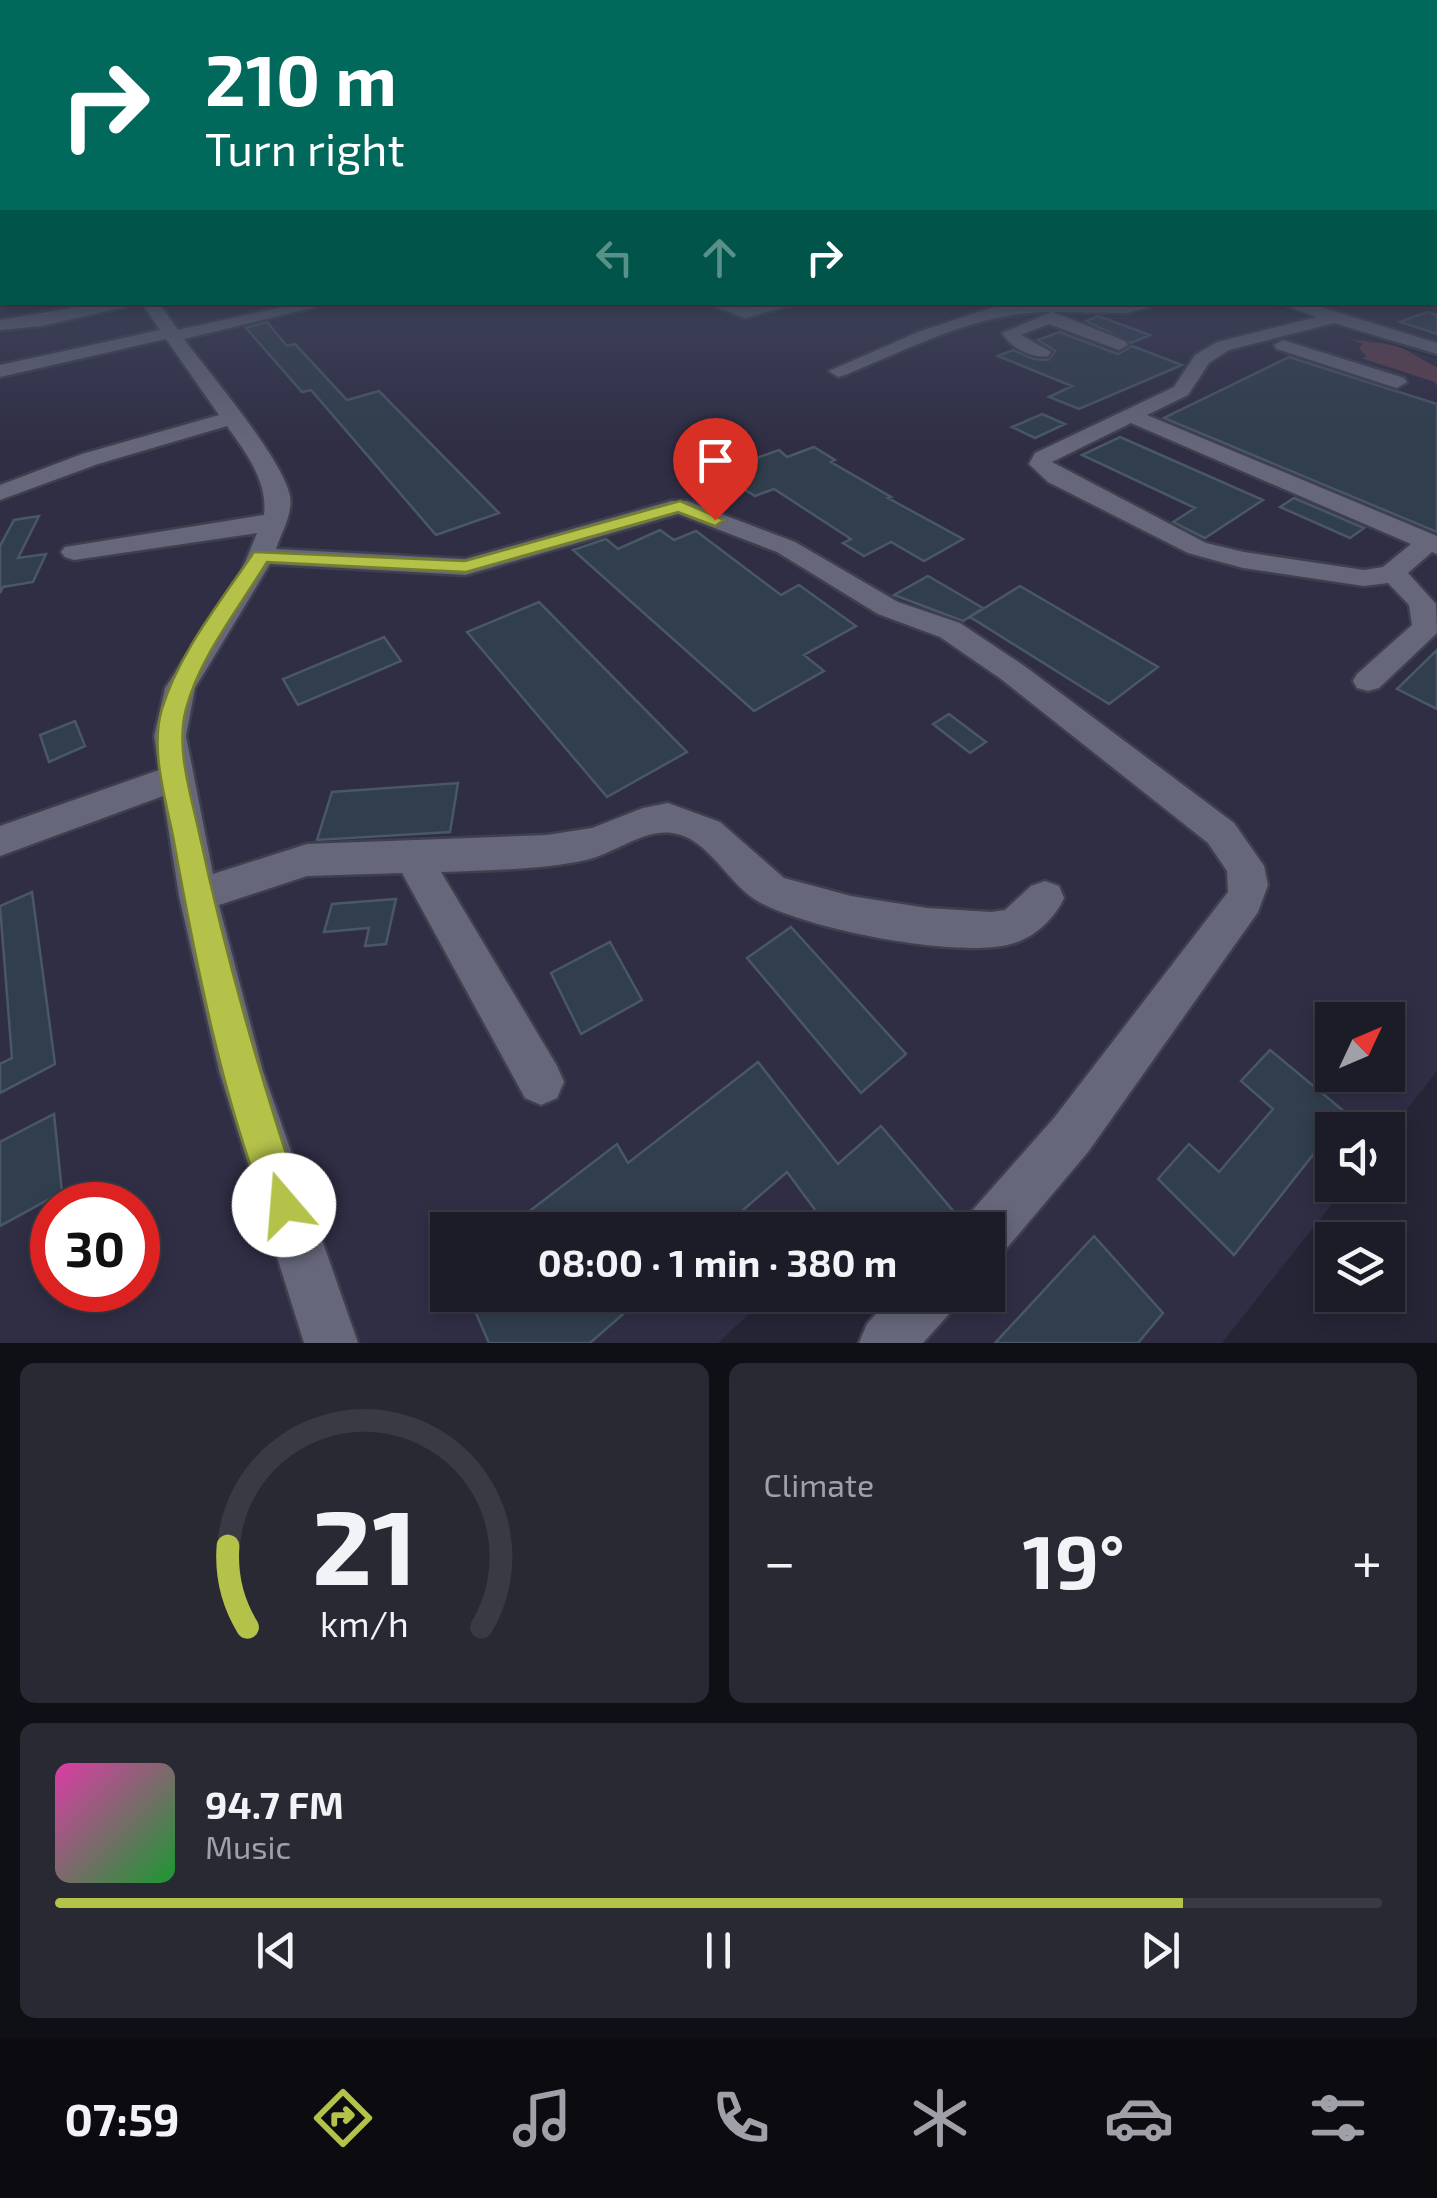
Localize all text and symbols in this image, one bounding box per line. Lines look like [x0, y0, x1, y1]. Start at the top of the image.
text: 210 m [205, 36, 397, 120]
icon: right [40, 40, 170, 170]
text: Turn right [205, 121, 405, 175]
icon: left [587, 230, 642, 285]
icon: ahead [692, 230, 747, 285]
icon: right [797, 230, 852, 285]
pin [673, 418, 758, 521]
icon: arrive [688, 433, 743, 488]
north arrow [1315, 1002, 1405, 1092]
map controls [1315, 1002, 1405, 1312]
button: sound [1315, 1112, 1405, 1202]
position arrow [232, 1153, 336, 1257]
speed limit sign: 30 [30, 1182, 160, 1312]
button: layers [1315, 1222, 1405, 1312]
text: 08:00 · 1 min · 380 m [538, 1239, 897, 1285]
text: Climate [764, 1465, 874, 1503]
text: 21 [312, 1481, 417, 1606]
text: 19° [1022, 1514, 1125, 1604]
text: − [764, 1527, 796, 1593]
text: + [1352, 1527, 1382, 1593]
text: km/h [320, 1601, 409, 1644]
text: 94.7 FM [205, 1781, 344, 1827]
text: Music [205, 1827, 291, 1865]
icon: previous [249, 1923, 304, 1978]
icon: pause [691, 1923, 746, 1978]
icon: next [1133, 1923, 1188, 1978]
icon: directions [308, 2083, 378, 2153]
icon: music [507, 2083, 577, 2153]
icon: phone [706, 2083, 776, 2153]
icon: climate [905, 2083, 975, 2153]
icon: car [1104, 2083, 1174, 2153]
icon: filters [1303, 2083, 1373, 2153]
text: 07:59 [64, 2091, 180, 2145]

